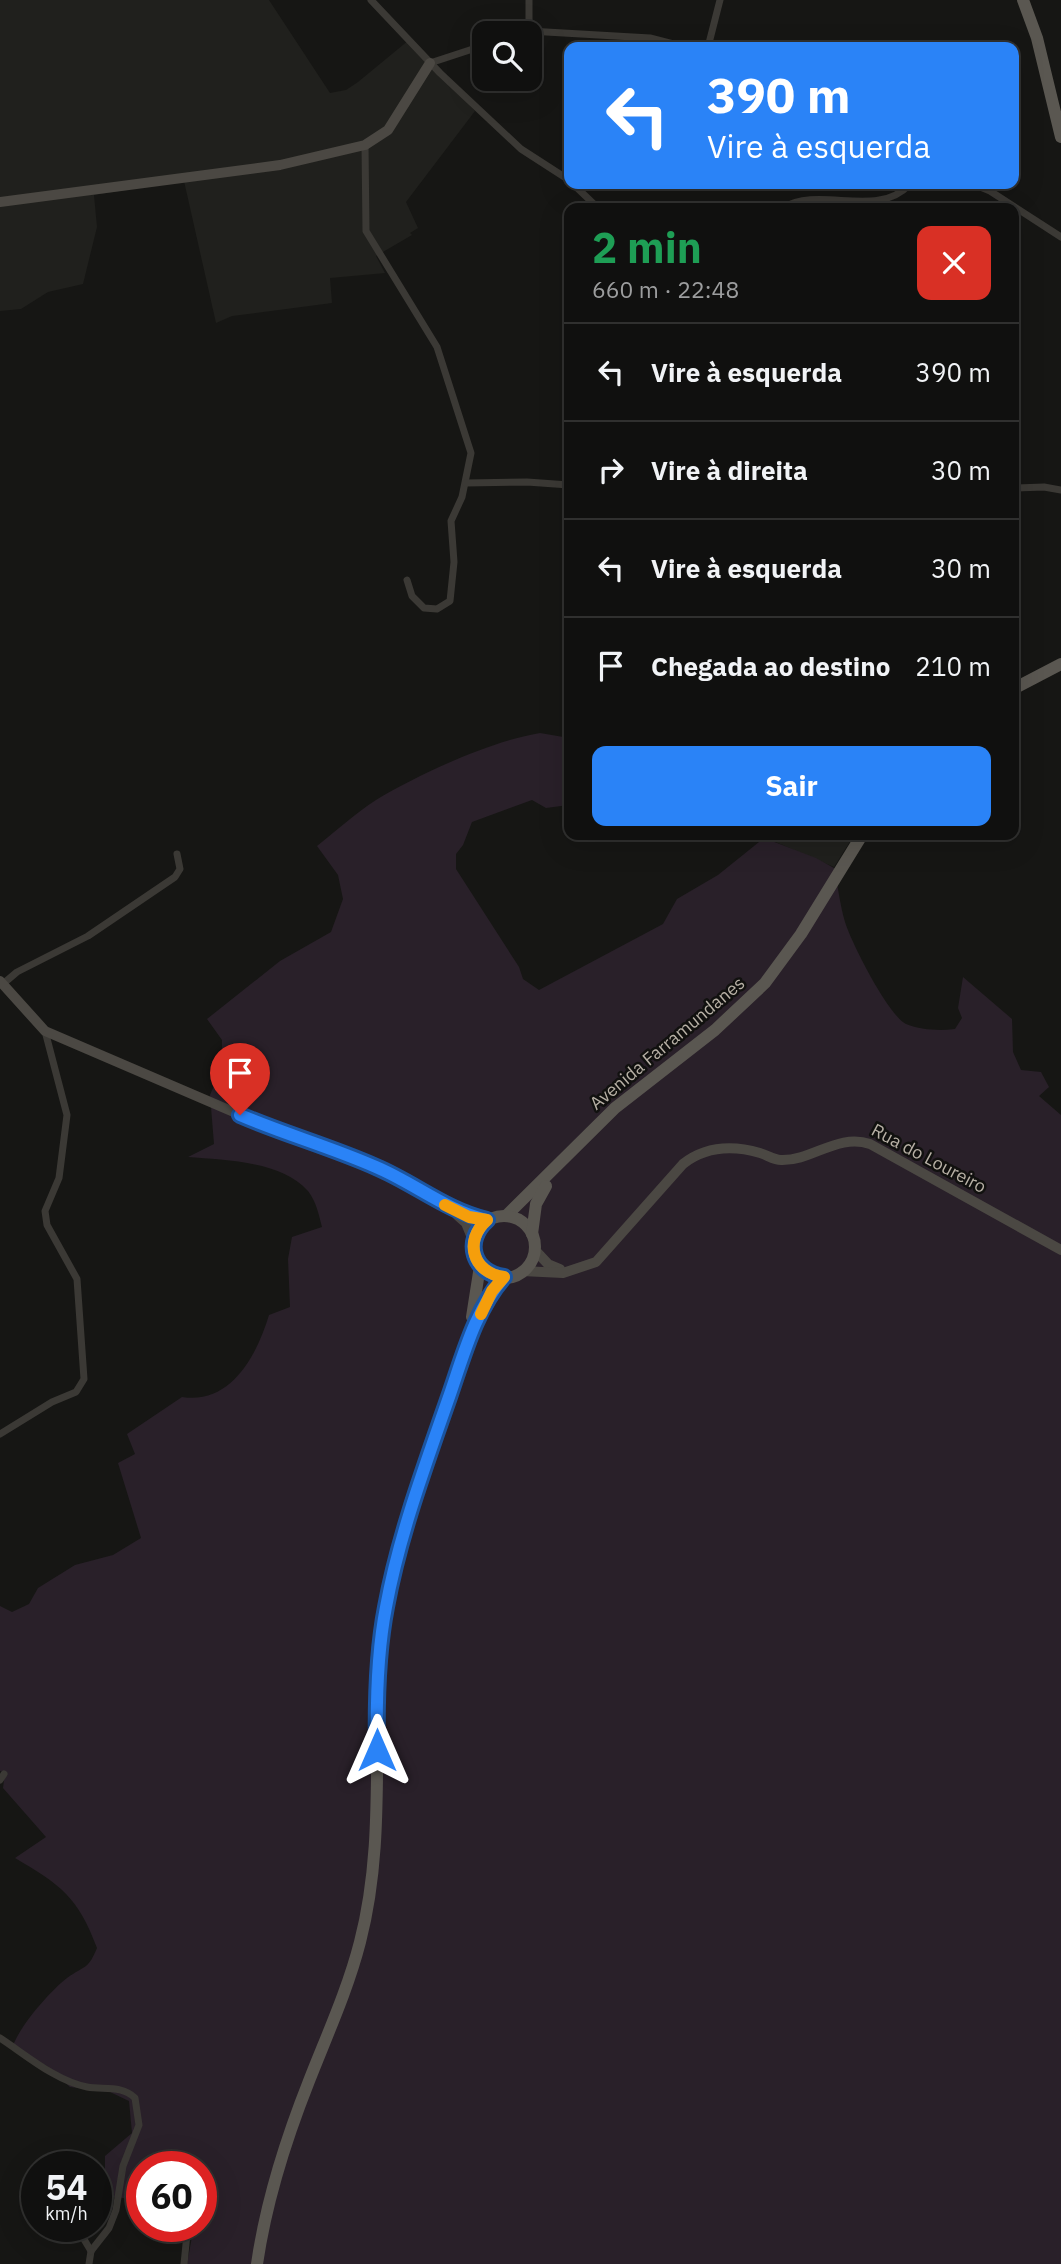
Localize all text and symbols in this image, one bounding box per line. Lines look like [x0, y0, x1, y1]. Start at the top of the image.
map controls [472, 21, 542, 91]
button: search [472, 21, 542, 91]
text: 390 m [707, 63, 851, 126]
icon: left [592, 70, 683, 161]
text: Vire à esquerda [707, 125, 931, 167]
text: 2 min [592, 220, 702, 275]
button: close [917, 226, 991, 300]
text: 660 m · 22:48 [592, 274, 739, 304]
icon: left [592, 353, 630, 391]
text: Vire à esquerda [651, 355, 842, 389]
text: 390 m [915, 355, 991, 389]
icon: right [592, 451, 630, 489]
text: Vire à direita [651, 453, 808, 487]
text: 30 m [931, 453, 991, 487]
icon: left [592, 549, 630, 587]
text: Vire à esquerda [651, 551, 842, 585]
text: 30 m [931, 551, 991, 585]
icon: arrive [592, 647, 630, 685]
text: Chegada ao destino [651, 649, 890, 683]
text: 210 m [915, 649, 991, 683]
button: Sair [592, 746, 991, 826]
street label: Avenida Farramundanes [585, 971, 749, 1115]
pin [210, 1043, 270, 1115]
icon: arrive [221, 1054, 259, 1092]
street label: Rua do Loureiro [868, 1118, 990, 1198]
position arrow [340, 1713, 414, 1787]
speed limit sign: 60 [126, 2151, 217, 2242]
text: 54 [45, 2164, 88, 2210]
text: km/h [45, 2202, 88, 2225]

